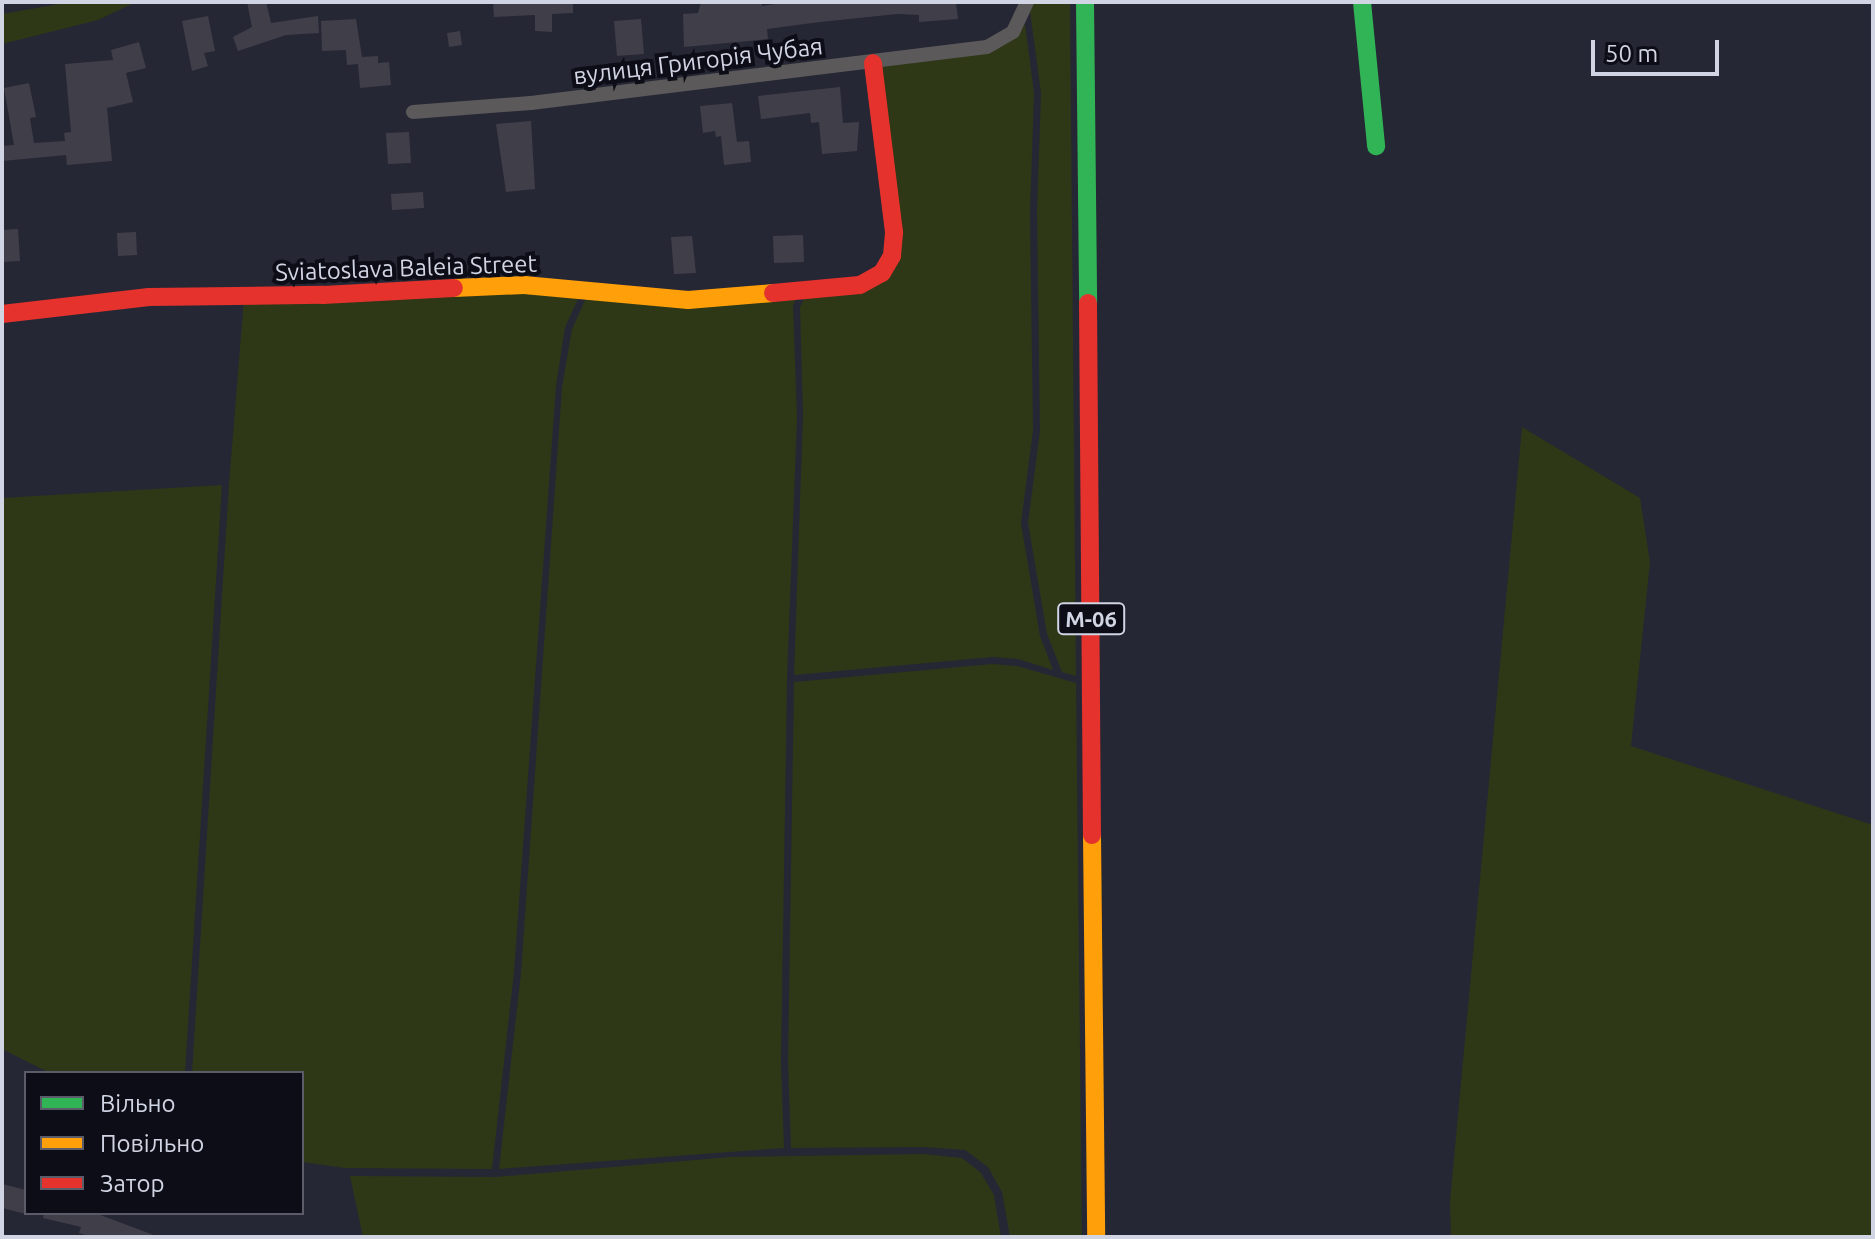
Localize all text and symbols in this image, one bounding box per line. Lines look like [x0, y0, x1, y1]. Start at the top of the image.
scale bar [1595, 24, 1723, 74]
street label: вулиця Григорія Чубая [572, 31, 824, 91]
text: 50 m [1605, 40, 1658, 67]
street label: Sviatoslava Baleia Street [275, 249, 537, 287]
road number: М-06 [1057, 601, 1125, 637]
legend [24, 1071, 304, 1215]
text: Вільно [100, 1090, 176, 1117]
text: Повільно [100, 1130, 204, 1157]
text: Затор [100, 1170, 165, 1197]

